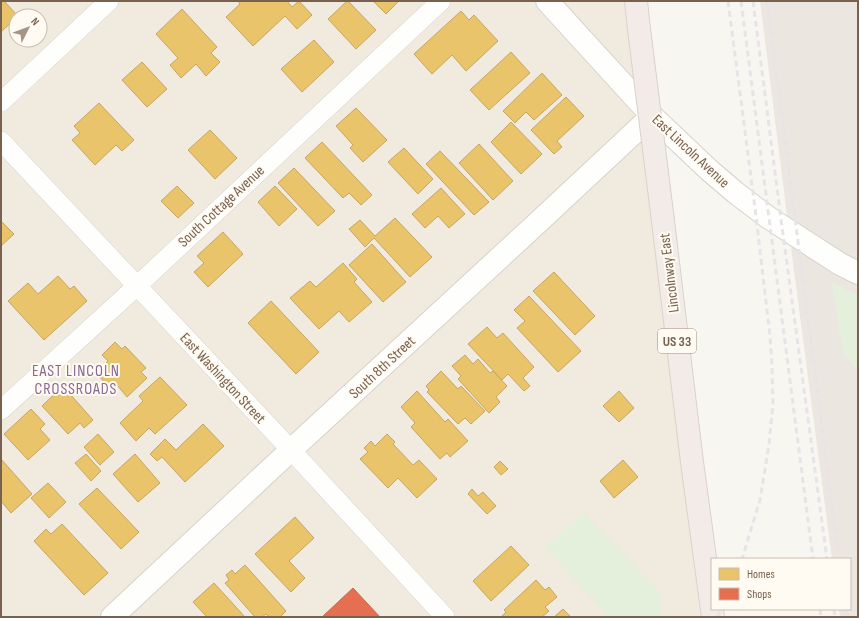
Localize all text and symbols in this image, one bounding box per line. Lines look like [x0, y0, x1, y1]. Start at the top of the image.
north arrow [8, 8, 48, 48]
text: N [28, 15, 42, 28]
street label: East Lincoln Avenue [648, 111, 733, 192]
street label: South Cottage Avenue [174, 161, 269, 251]
street label: Lincolnway East [655, 232, 684, 314]
street label: East Washington Street [176, 329, 270, 428]
road number: US 33 [658, 329, 696, 353]
street label: South 8th Street [345, 332, 420, 403]
district label: EAST LINCOLN CROSSROADS [32, 362, 120, 399]
legend [711, 558, 851, 610]
text: Homes [747, 567, 775, 582]
text: Shops [747, 587, 772, 602]

